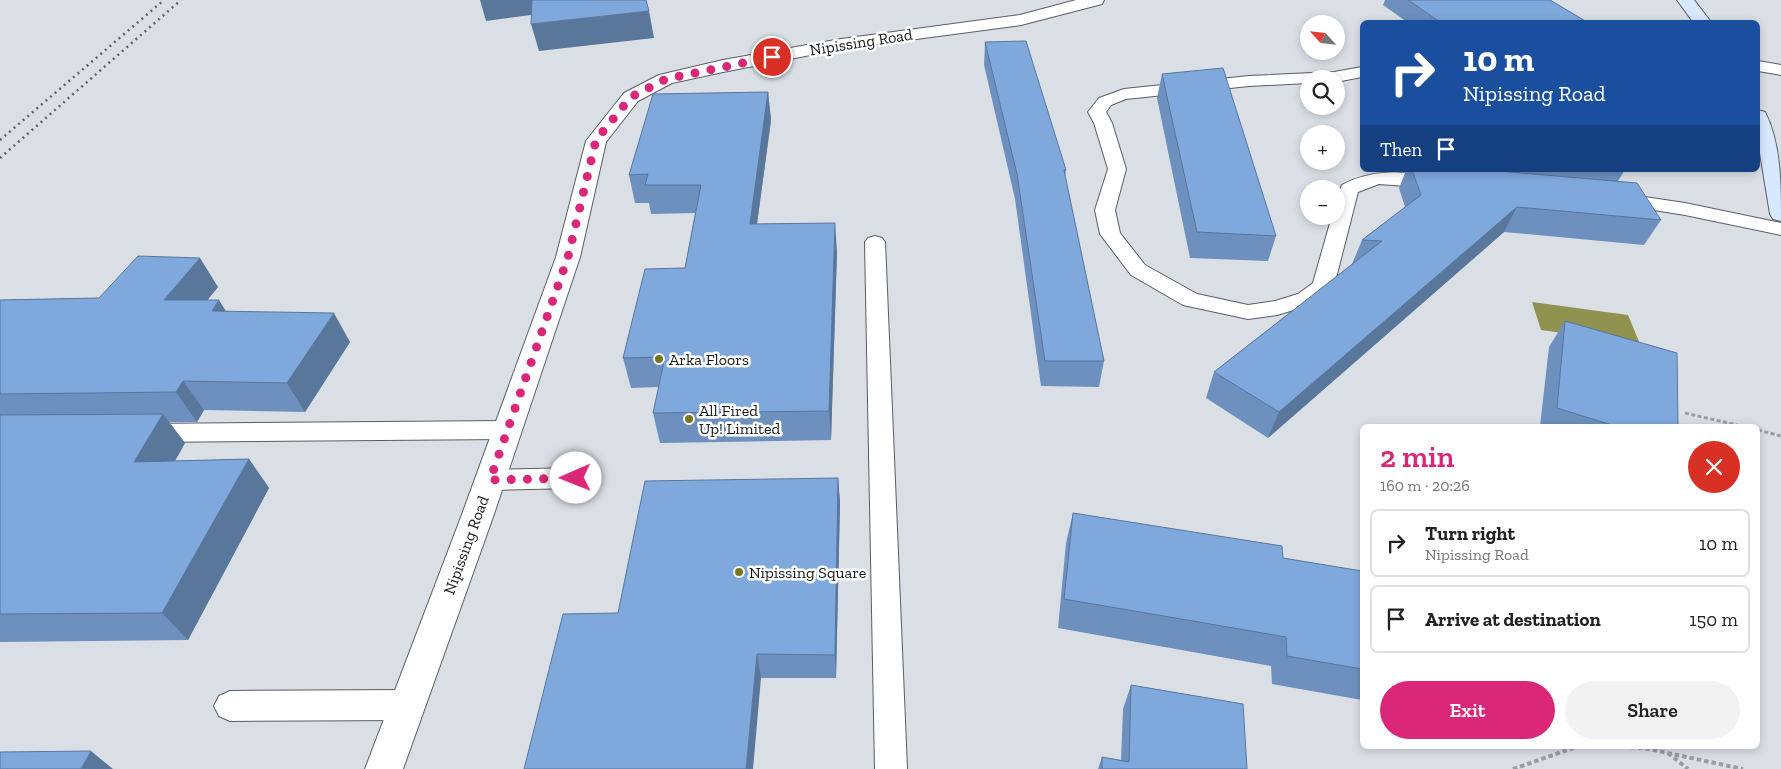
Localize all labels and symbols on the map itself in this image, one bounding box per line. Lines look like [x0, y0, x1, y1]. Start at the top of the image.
north arrow [1300, 15, 1345, 60]
street label: Nipissing Road [808, 24, 914, 59]
pin [751, 36, 793, 78]
place label: Arka Floors [669, 350, 749, 369]
marker: Arka Floors [653, 353, 665, 365]
place label: All Fired Up! Limited [699, 401, 780, 438]
marker: All Fired Up! Limited [683, 413, 695, 425]
position arrow [549, 451, 601, 503]
street label: Nipissing Road [439, 493, 493, 597]
place label: Nipissing Square [749, 563, 866, 582]
marker: Nipissing Square [733, 566, 745, 578]

